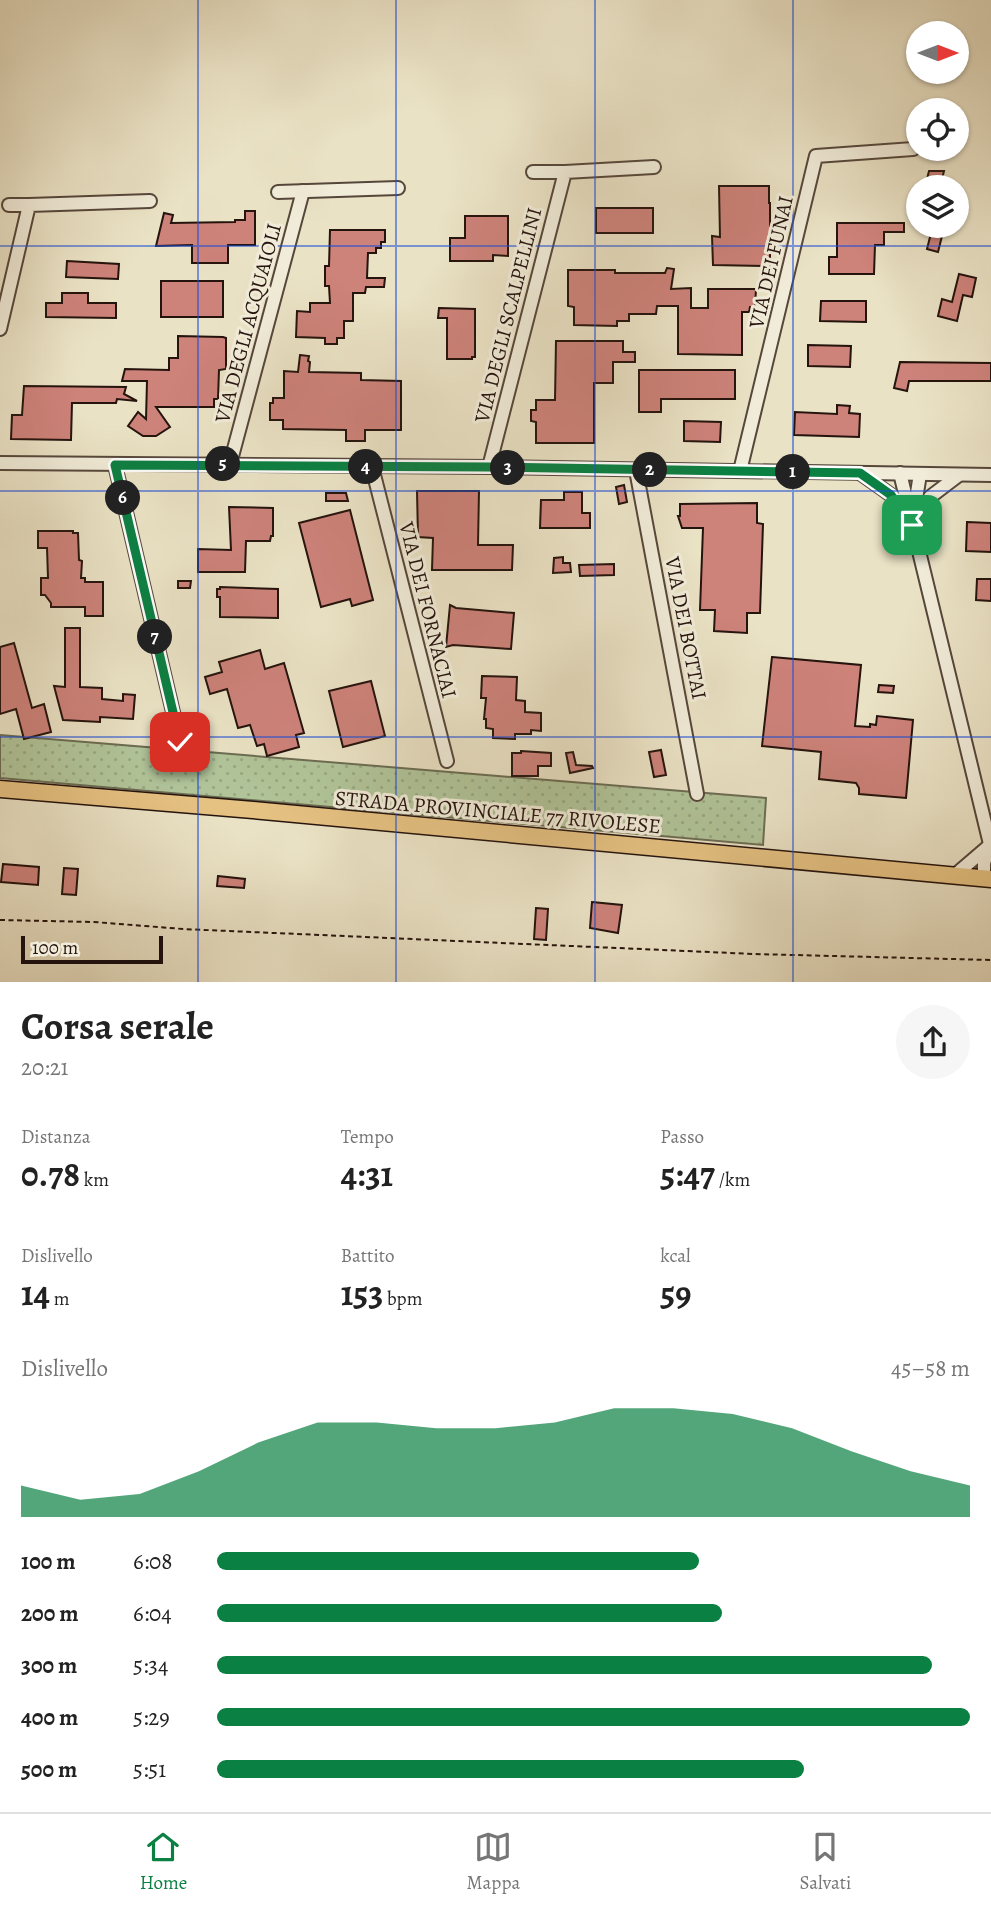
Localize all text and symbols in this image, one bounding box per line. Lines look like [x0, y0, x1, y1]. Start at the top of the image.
north arrow [906, 21, 970, 84]
map controls [906, 21, 969, 238]
button: locate [906, 98, 969, 161]
button: layers [906, 175, 969, 238]
street label: VIA DEI FUNAI [742, 193, 800, 332]
street label: VIA DEGLI SCALPELLINI [467, 204, 548, 426]
street label: VIA DEGLI ACQUAIOLI [208, 220, 288, 427]
pin: 5 [206, 447, 241, 482]
pin: 4 [348, 449, 384, 484]
text: 5 [218, 450, 227, 476]
pin: 3 [490, 450, 526, 486]
pin: 2 [632, 452, 668, 488]
text: 4 [361, 453, 370, 479]
text: 3 [503, 454, 512, 480]
pin: 1 [776, 454, 810, 490]
text: 2 [645, 456, 654, 482]
text: 1 [789, 458, 796, 484]
pin: 6 [106, 480, 140, 516]
text: 6 [118, 484, 127, 510]
pin [882, 495, 942, 555]
icon: arrive [893, 506, 931, 544]
street label: VIA DEI FORNACIAI [392, 518, 463, 701]
street label: VIA DEI BOTTAI [658, 553, 714, 702]
pin: 7 [138, 620, 172, 654]
text: 7 [150, 623, 159, 649]
pin [150, 712, 210, 772]
icon: check [161, 723, 199, 761]
street label: STRADA PROVINCIALE 77 RIVOLESE [334, 784, 662, 840]
scale bar [21, 933, 163, 965]
text: 100 m [32, 935, 78, 961]
text: Corsa serale [21, 1000, 214, 1052]
button: share [896, 1005, 970, 1079]
text: 20:21 [21, 1052, 68, 1083]
text: Distanza [21, 1124, 90, 1150]
text: Tempo [341, 1124, 394, 1150]
text: Passo [660, 1124, 704, 1150]
text: 0.78 [21, 1150, 80, 1198]
text: 4:31 [341, 1150, 393, 1198]
text: 5:47 [660, 1150, 715, 1198]
text: km [80, 1167, 109, 1193]
text: /km [715, 1167, 750, 1193]
text: Dislivello [21, 1243, 93, 1269]
text: Battito [341, 1243, 394, 1269]
text: kcal [660, 1243, 691, 1269]
text: 14 [21, 1269, 50, 1317]
text: 153 [341, 1269, 383, 1317]
text: 59 [660, 1269, 691, 1317]
text: m [50, 1286, 70, 1312]
text: bpm [383, 1286, 422, 1312]
text: Dislivello [21, 1353, 108, 1384]
text: 45–58 m [891, 1353, 970, 1384]
text: 100 m [21, 1546, 76, 1577]
text: 6:08 [133, 1546, 173, 1577]
text: 200 m [21, 1598, 79, 1629]
text: 6:04 [133, 1598, 172, 1629]
text: 300 m [21, 1650, 77, 1681]
text: 5:34 [133, 1650, 168, 1681]
text: 400 m [21, 1702, 78, 1733]
text: 5:29 [133, 1702, 170, 1733]
text: 500 m [21, 1754, 77, 1785]
text: 5:51 [133, 1754, 166, 1785]
tab: Home [140, 1828, 187, 1896]
tab: Mappa [467, 1828, 520, 1896]
tab: Salvati [800, 1828, 851, 1896]

